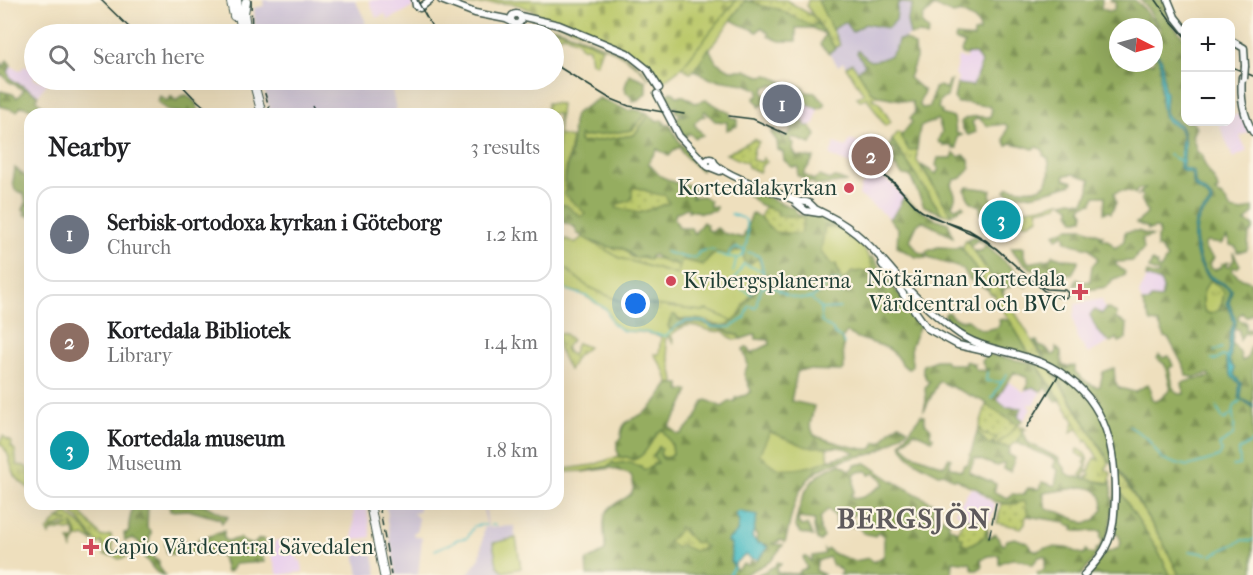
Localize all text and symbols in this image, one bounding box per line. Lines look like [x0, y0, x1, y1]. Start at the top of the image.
north arrow [1109, 18, 1163, 72]
map controls [1181, 18, 1235, 126]
button: + [1181, 18, 1235, 72]
search box [24, 24, 564, 90]
icon: search [45, 41, 78, 74]
text: Search here [93, 44, 205, 70]
button: − [1181, 72, 1235, 126]
pin: 1 [762, 82, 802, 126]
text: Nearby [48, 132, 130, 163]
pin: 2 [852, 134, 890, 178]
text: 3 results [471, 136, 540, 159]
place label: Kortedalakyrkan [677, 175, 837, 201]
marker: Kortedalakyrkan [842, 181, 856, 195]
pin: 3 [982, 198, 1020, 242]
text: Serbisk-ortodoxa kyrkan i Göteborg [107, 210, 441, 236]
text: 1 [66, 223, 73, 246]
text: 1.2 km [486, 223, 538, 246]
text: Church [107, 236, 171, 259]
place label: Nötkärnan Kortedala Vårdcentral och BVC [866, 266, 1067, 317]
place label: Kvibergsplanerna [683, 268, 852, 294]
marker: Kvibergsplanerna [664, 274, 678, 288]
marker: Nötkärnan Kortedala Vårdcentral och BVC [1071, 283, 1089, 301]
your location [621, 289, 650, 318]
text: Kortedala Bibliotek [107, 318, 290, 344]
text: 2 [64, 331, 75, 354]
text: 1.4 km [483, 331, 538, 354]
text: Library [107, 344, 172, 367]
text: Kortedala museum [107, 426, 285, 452]
text: 3 [65, 439, 74, 462]
text: 1.8 km [486, 439, 538, 462]
text: Museum [107, 452, 182, 475]
district label: BERGSJÖN [837, 502, 991, 535]
place label: Capio Vårdcentral Sävedalen [104, 534, 374, 560]
marker: Capio Vårdcentral Sävedalen [82, 538, 100, 556]

